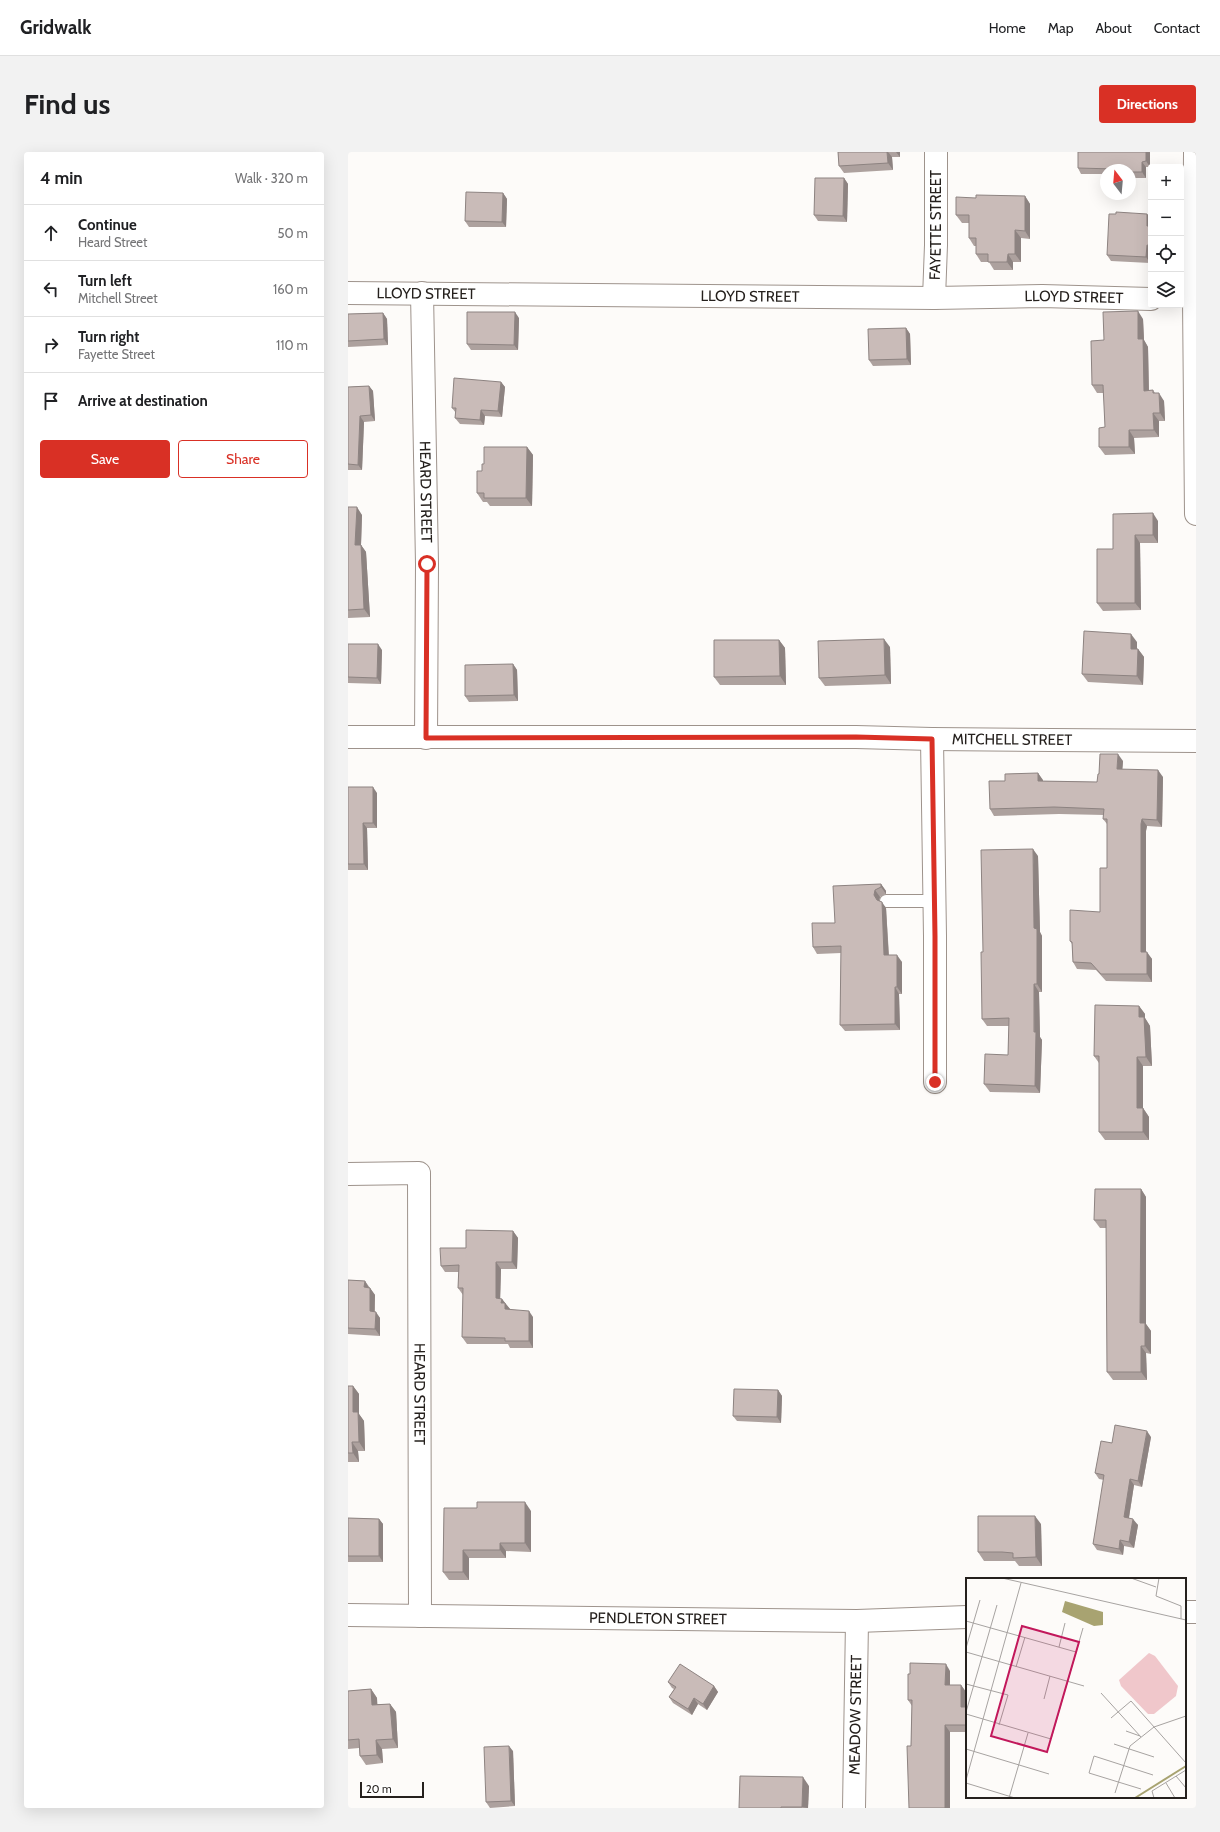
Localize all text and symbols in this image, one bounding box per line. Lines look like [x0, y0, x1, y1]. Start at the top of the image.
text: Gridwalk [20, 16, 92, 39]
text: Home [989, 19, 1026, 37]
text: Map [1048, 19, 1073, 37]
text: About [1095, 19, 1132, 37]
text: Contact [1154, 19, 1200, 37]
button: Directions [1099, 85, 1196, 123]
text: Find us [24, 87, 110, 121]
north arrow [1100, 164, 1136, 200]
map controls [1148, 164, 1184, 308]
button: + [1148, 164, 1184, 200]
text: 4 min [40, 168, 83, 188]
text: Walk · 320 m [235, 170, 308, 186]
street label: FAYETTE STREET [926, 170, 945, 281]
button: − [1148, 200, 1184, 236]
text: Continue [78, 216, 137, 234]
icon: ahead [40, 222, 62, 244]
text: 50 m [278, 225, 308, 241]
text: Heard Street [78, 234, 147, 250]
button: locate [1148, 236, 1184, 272]
text: Turn left [78, 272, 132, 290]
button: layers [1148, 272, 1184, 308]
icon: left [40, 278, 62, 300]
text: 160 m [273, 281, 308, 297]
street label: LLOYD STREET [376, 284, 476, 303]
street label: LLOYD STREET [700, 287, 800, 306]
street label: LLOYD STREET [1024, 287, 1124, 307]
text: Mitchell Street [78, 290, 158, 306]
text: Turn right [78, 328, 139, 346]
icon: right [40, 334, 62, 356]
text: 110 m [276, 337, 308, 353]
text: Fayette Street [78, 346, 155, 362]
icon: arrive [40, 390, 62, 412]
text: Arrive at destination [78, 392, 208, 410]
button: Save [40, 440, 170, 478]
button: Share [178, 440, 308, 478]
street label: HEARD STREET [416, 441, 436, 543]
route start [418, 555, 436, 573]
street label: MITCHELL STREET [952, 730, 1072, 749]
route end [926, 1073, 944, 1091]
street label: HEARD STREET [410, 1343, 429, 1445]
inset map [966, 1578, 1186, 1798]
street label: PENDLETON STREET [589, 1609, 727, 1628]
street label: MEADOW STREET [846, 1655, 865, 1775]
scale bar [360, 1780, 424, 1799]
text: 20 m [366, 1782, 392, 1796]

